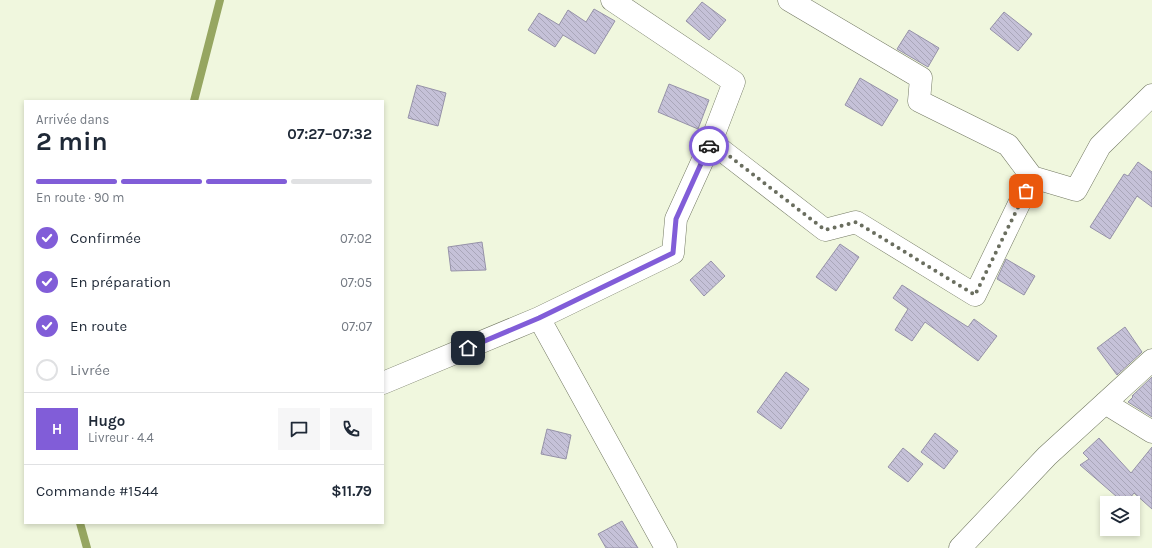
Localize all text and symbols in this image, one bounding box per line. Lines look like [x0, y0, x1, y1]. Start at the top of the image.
text: Arrivée dans [36, 112, 109, 127]
text: 07:27–07:32 [287, 125, 372, 143]
text: 2 min [36, 126, 108, 157]
courier [689, 126, 729, 166]
icon: car [698, 135, 720, 157]
pin [1009, 174, 1043, 208]
icon: bag [1015, 180, 1037, 202]
text: En route · 90 m [36, 190, 124, 205]
icon: check [36, 227, 58, 249]
text: Confirmée [70, 229, 141, 247]
text: 07:02 [340, 231, 372, 246]
icon: check [36, 271, 58, 293]
text: En préparation [70, 273, 171, 291]
text: 07:05 [340, 275, 372, 290]
icon: check [36, 315, 58, 337]
text: En route [70, 317, 127, 335]
text: 07:07 [341, 319, 372, 334]
pin [451, 331, 485, 365]
icon: home [457, 337, 479, 359]
text: Livrée [70, 361, 110, 379]
button: chat [278, 408, 320, 450]
button: phone [330, 408, 372, 450]
text: Hugo [88, 412, 125, 430]
text: H [52, 420, 62, 438]
text: Livreur · 4.4 [88, 430, 154, 445]
text: Commande #1544 [36, 482, 158, 500]
text: $11.79 [331, 482, 372, 500]
map controls [1100, 496, 1140, 536]
button: layers [1100, 496, 1140, 536]

